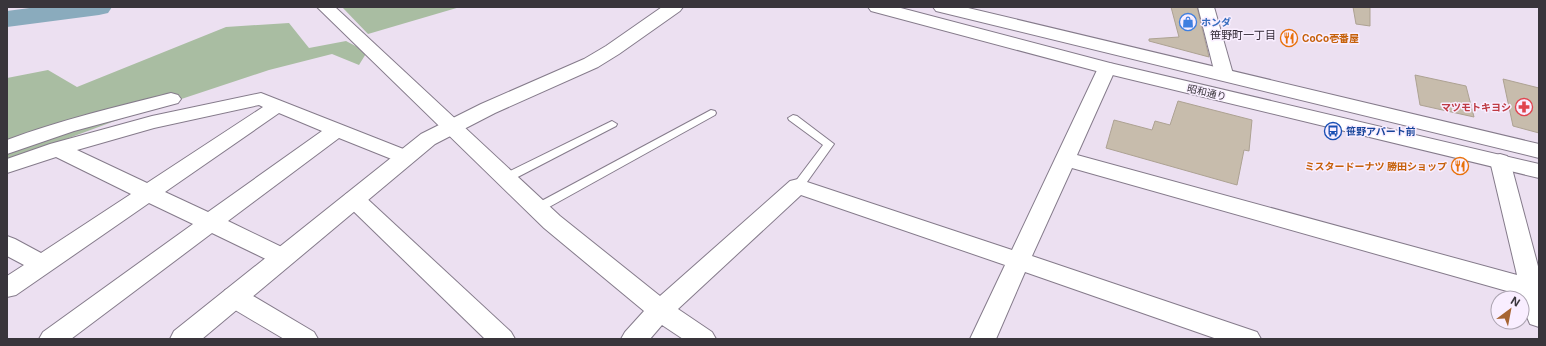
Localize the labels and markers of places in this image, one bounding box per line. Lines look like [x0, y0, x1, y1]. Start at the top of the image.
shop icon: ホンダ [1178, 12, 1198, 32]
place label: ホンダ [1201, 16, 1231, 28]
restaurant icon: CoCo壱番屋 [1279, 28, 1299, 48]
place label: CoCo壱番屋 [1302, 32, 1359, 44]
pharmacy icon: マツモトキヨシ [1514, 97, 1534, 117]
place label: マツモトキヨシ [1441, 101, 1511, 113]
bus stop icon: 笹野アパート前 [1323, 121, 1343, 141]
place label: 笹野アパート前 [1346, 125, 1416, 137]
restaurant icon: ミスタードーナツ 勝田ショップ [1450, 156, 1470, 176]
place label: ミスタードーナツ 勝田ショップ [1305, 160, 1447, 172]

